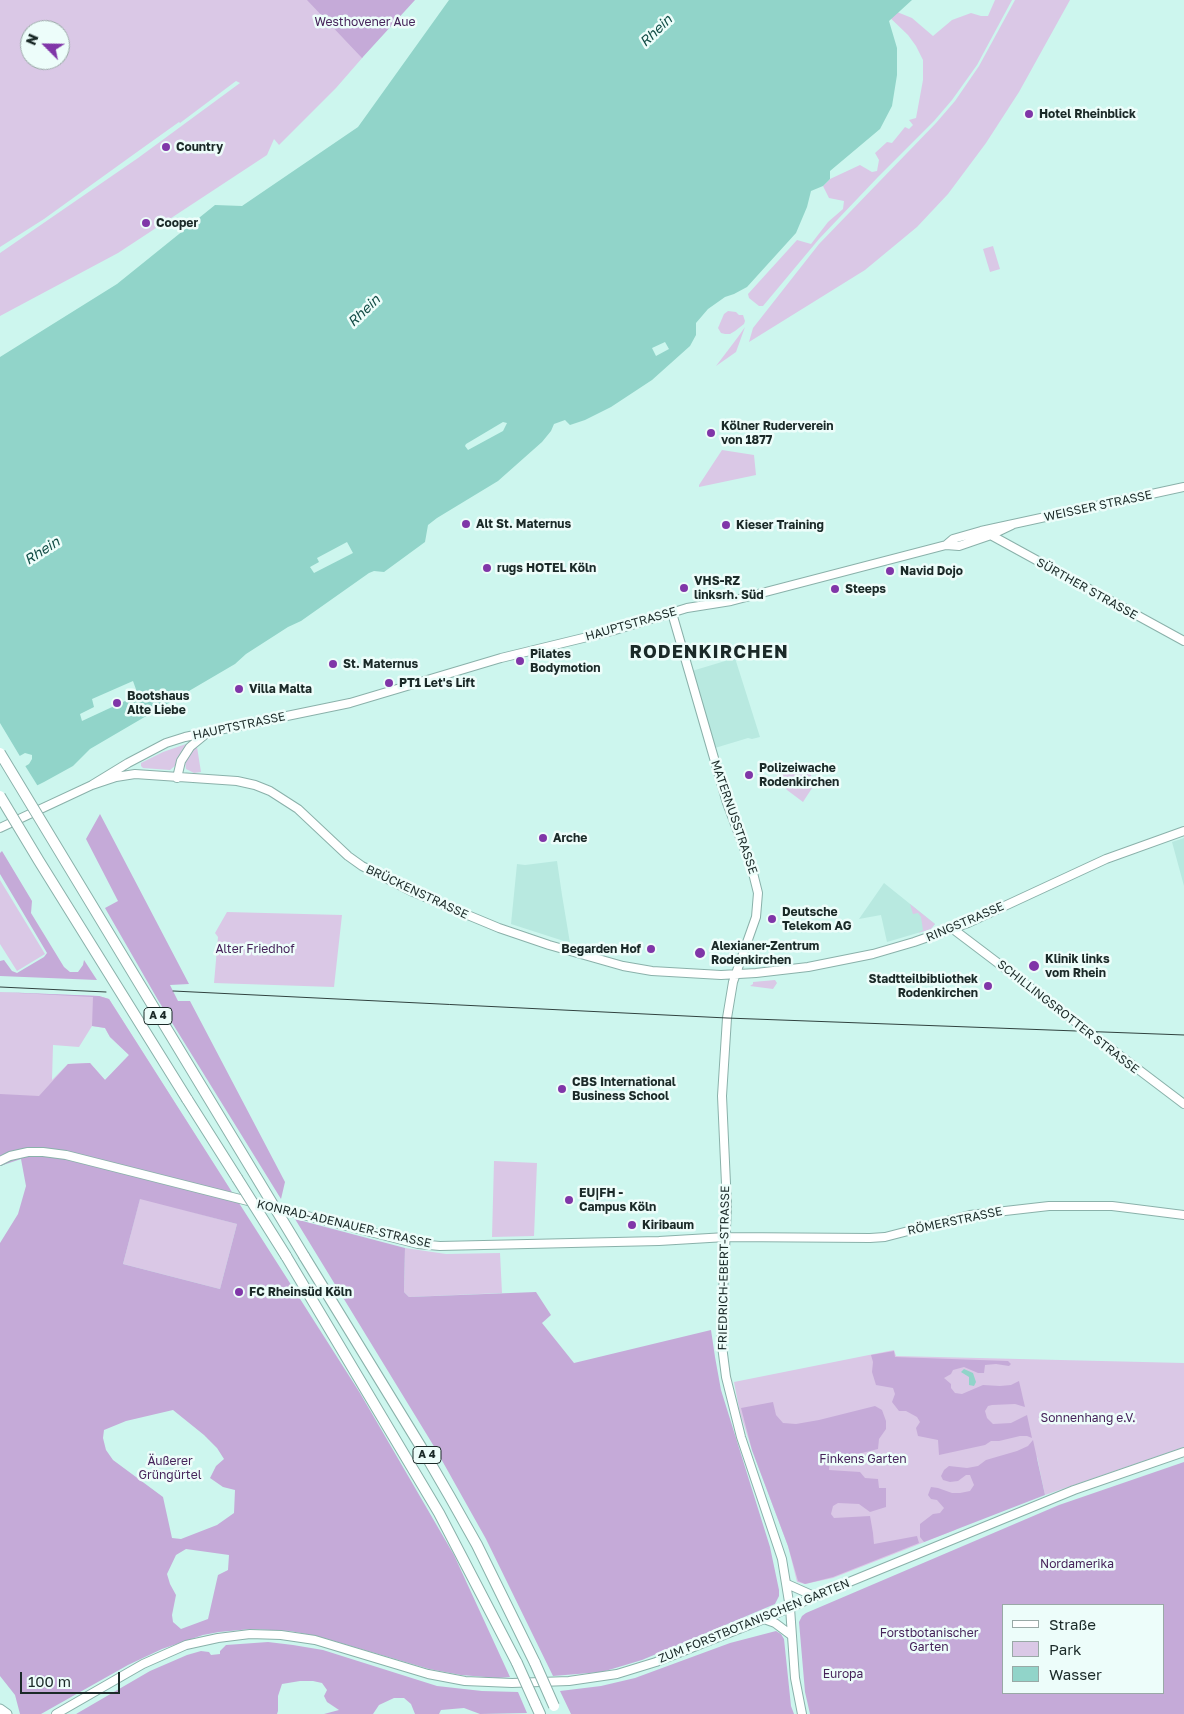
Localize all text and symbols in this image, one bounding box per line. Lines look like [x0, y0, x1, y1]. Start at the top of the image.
water label: Rhein [636, 12, 676, 50]
park label: Westhovener Aue [315, 15, 415, 29]
north arrow [20, 20, 70, 70]
text: N [22, 31, 42, 48]
place label: Hotel Rheinblick [1039, 107, 1136, 121]
marker: Hotel Rheinblick [1023, 108, 1035, 120]
place label: Country [176, 140, 223, 154]
marker: Country [160, 141, 172, 153]
place label: Cooper [156, 216, 198, 230]
marker: Cooper [140, 217, 152, 229]
water label: Rhein [344, 292, 384, 330]
place label: Kölner Ruderverein von 1877 [721, 419, 834, 447]
marker: Kölner Ruderverein von 1877 [705, 427, 717, 439]
street label: WEISSER STRASSE [1043, 488, 1153, 524]
place label: Alt St. Maternus [476, 517, 571, 531]
marker: Alt St. Maternus [460, 518, 472, 530]
place label: Kieser Training [736, 518, 824, 532]
marker: Kieser Training [720, 519, 732, 531]
water label: Rhein [21, 533, 63, 569]
street label: SÜRTHER STRASSE [1034, 555, 1140, 623]
place label: rugs HOTEL Köln [497, 561, 596, 575]
marker: rugs HOTEL Köln [481, 562, 493, 574]
place label: Navid Dojo [900, 564, 963, 578]
marker: Navid Dojo [884, 565, 896, 577]
place label: VHS-RZ linksrh. Süd [694, 574, 764, 602]
marker: VHS-RZ linksrh. Süd [678, 582, 690, 594]
place label: Steeps [845, 582, 886, 596]
marker: Steeps [829, 583, 841, 595]
street label: HAUPTSTRASSE [584, 604, 678, 644]
district label: RODENKIRCHEN [628, 641, 790, 663]
place label: Pilates Bodymotion [530, 647, 600, 675]
marker: Pilates Bodymotion [514, 655, 526, 667]
place label: St. Maternus [343, 657, 418, 671]
marker: St. Maternus [327, 658, 339, 670]
place label: PT1 Let's Lift [399, 676, 475, 690]
marker: PT1 Let's Lift [383, 677, 395, 689]
place label: Villa Malta [249, 682, 312, 696]
marker: Villa Malta [233, 683, 245, 695]
place label: Bootshaus Alte Liebe [127, 689, 189, 717]
marker: Bootshaus Alte Liebe [111, 697, 123, 709]
street label: HAUPTSTRASSE [191, 709, 287, 743]
street label: MATERNUSSTRASSE [708, 758, 760, 876]
place label: Polizeiwache Rodenkirchen [759, 761, 839, 789]
marker: Polizeiwache Rodenkirchen [743, 769, 755, 781]
place label: Arche [553, 831, 587, 845]
marker: Arche [537, 832, 549, 844]
street label: BRÜCKENSTRASSE [363, 862, 471, 922]
street label: RINGSTRASSE [924, 899, 1006, 945]
place label: Deutsche Telekom AG [782, 905, 851, 933]
marker: Deutsche Telekom AG [766, 913, 778, 925]
place label: Alexianer-Zentrum Rodenkirchen [711, 939, 819, 967]
park label: Alter Friedhof [215, 942, 295, 956]
place label: Begarden Hof [561, 942, 641, 956]
marker: Begarden Hof [645, 943, 657, 955]
marker: Alexianer-Zentrum Rodenkirchen [693, 946, 707, 960]
place label: Klinik links vom Rhein [1045, 952, 1110, 980]
street label: SCHILLINGSROTTER STRASSE [994, 957, 1142, 1077]
marker: Klinik links vom Rhein [1027, 959, 1041, 973]
place label: Stadtteilbibliothek Rodenkirchen [868, 972, 978, 1000]
marker: Stadtteilbibliothek Rodenkirchen [982, 980, 994, 992]
road number: A 4 [144, 1008, 172, 1024]
place label: CBS International Business School [572, 1075, 676, 1103]
marker: CBS International Business School [556, 1083, 568, 1095]
place label: EU|FH - Campus Köln [579, 1186, 656, 1214]
street label: FRIEDRICH-EBERT-STRASSE [715, 1186, 733, 1350]
marker: EU|FH - Campus Köln [563, 1194, 575, 1206]
street label: KONRAD-ADENAUER-STRASSE [256, 1197, 432, 1251]
street label: RÖMERSTRASSE [906, 1204, 1004, 1238]
place label: Kiribaum [642, 1218, 694, 1232]
marker: Kiribaum [626, 1219, 638, 1231]
place label: FC Rheinsüd Köln [249, 1285, 352, 1299]
marker: FC Rheinsüd Köln [233, 1286, 245, 1298]
park label: Sonnenhang e.V. [1040, 1411, 1136, 1425]
road number: A 4 [413, 1446, 441, 1464]
park label: Finkens Garten [819, 1452, 907, 1466]
park label: Äußerer Grüngürtel [139, 1454, 201, 1482]
park label: Nordamerika [1040, 1557, 1114, 1571]
street label: ZUM FORSTBOTANISCHEN GARTEN [656, 1576, 852, 1666]
legend [1002, 1604, 1164, 1694]
text: Straße [1049, 1615, 1096, 1633]
park label: Forstbotanischer Garten [880, 1626, 978, 1654]
text: Park [1049, 1640, 1081, 1658]
scale bar [22, 1662, 122, 1694]
text: Wasser [1049, 1665, 1102, 1683]
park label: Europa [823, 1667, 863, 1681]
text: 100 m [28, 1672, 71, 1690]

